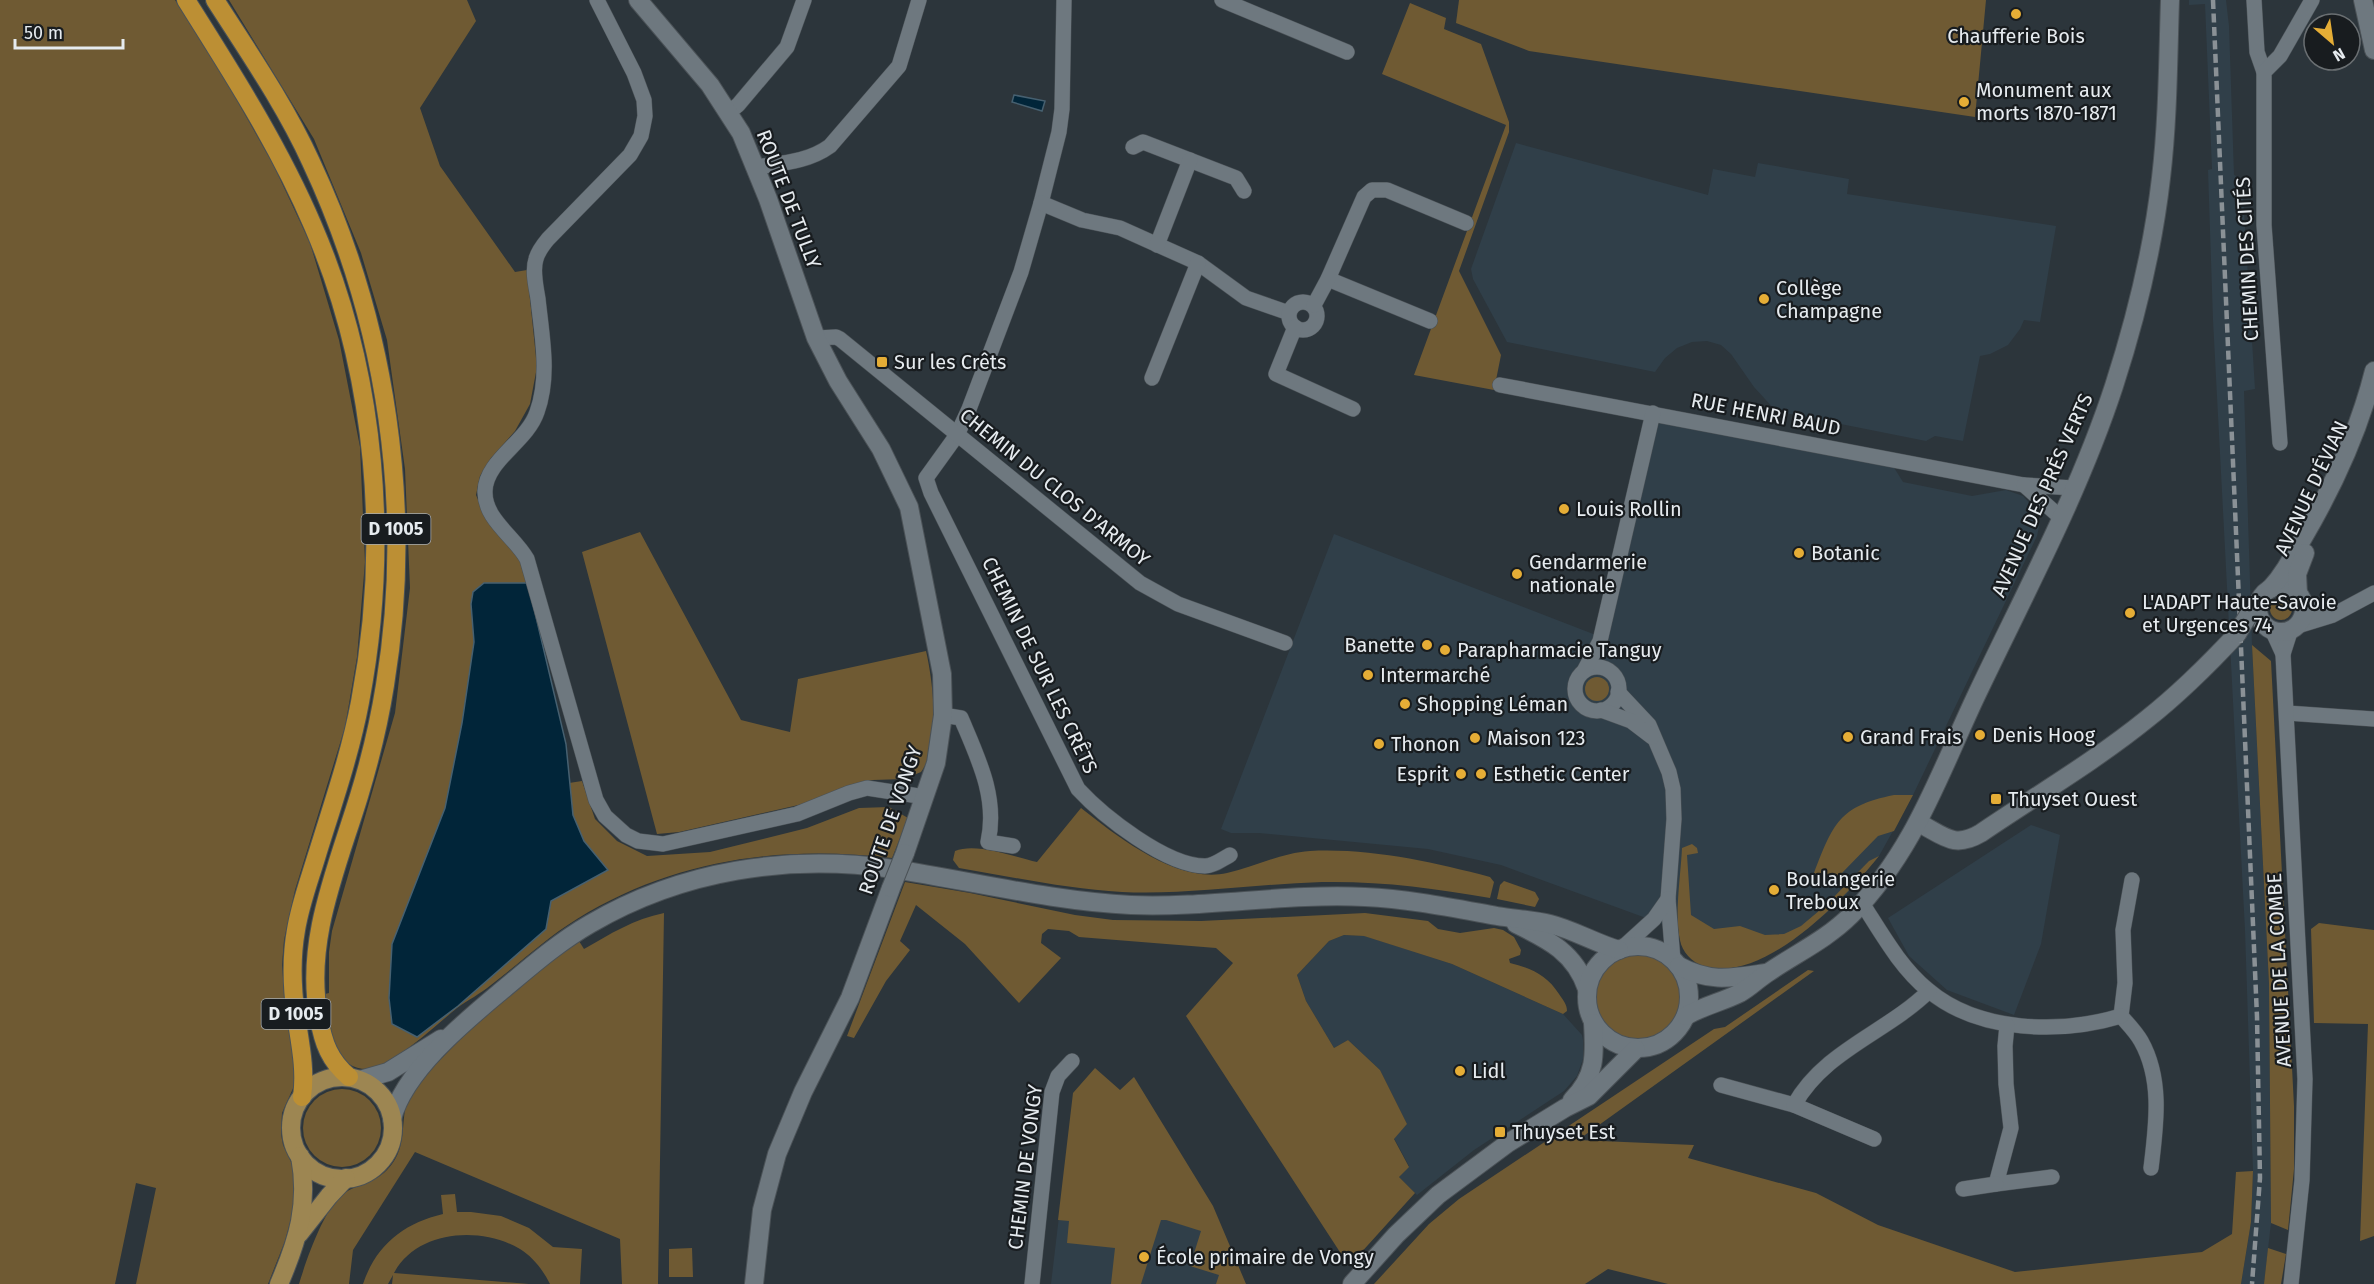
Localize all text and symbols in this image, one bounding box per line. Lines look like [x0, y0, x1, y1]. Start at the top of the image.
marker: Chaufferie Bois [2009, 7, 2023, 21]
scale bar [15, 12, 123, 50]
north arrow [2302, 12, 2362, 72]
text: 50 m [24, 22, 63, 44]
place label: Chaufferie Bois [1947, 24, 2085, 48]
text: N [2330, 44, 2348, 66]
place label: Monument aux morts 1870-1871 [1976, 78, 2117, 125]
marker: Monument aux morts 1870-1871 [1957, 95, 1971, 109]
street label: ROUTE DE TULLY [751, 126, 827, 272]
street label: CHEMIN DES CITÉS [2231, 176, 2263, 342]
place label: Collège Champagne [1776, 276, 1882, 323]
marker: Collège Champagne [1757, 292, 1771, 306]
place label: Sur les Crêts [894, 350, 1006, 374]
marker: Sur les Crêts [875, 355, 889, 369]
street label: RUE HENRI BAUD [1689, 388, 1843, 440]
street label: AVENUE DES PRÉS VERTS [1986, 389, 2098, 600]
street label: CHEMIN DU CLOS D'ARMOY [955, 403, 1155, 571]
street label: AVENUE D'ÉVIAN [2269, 417, 2353, 559]
place label: Louis Rollin [1576, 497, 1682, 521]
marker: Louis Rollin [1557, 502, 1571, 516]
road number: D 1005 [362, 514, 430, 544]
place label: Botanic [1811, 541, 1880, 565]
marker: Botanic [1792, 546, 1806, 560]
place label: Gendarmerie nationale [1529, 550, 1647, 597]
street label: CHEMIN DE SUR LES CRÊTS [977, 553, 1103, 777]
marker: Gendarmerie nationale [1510, 567, 1524, 581]
place label: L'ADAPT Haute-Savoie et Urgences 74 [2142, 590, 2337, 637]
marker: L'ADAPT Haute-Savoie et Urgences 74 [2123, 606, 2137, 620]
place label: Banette [1344, 633, 1415, 657]
marker: Banette [1420, 638, 1434, 652]
place label: Parapharmacie Tanguy [1457, 638, 1662, 662]
marker: Parapharmacie Tanguy [1438, 643, 1452, 657]
place label: Intermarché [1380, 663, 1490, 687]
marker: Intermarché [1361, 668, 1375, 682]
place label: Shopping Léman [1417, 692, 1568, 716]
marker: Shopping Léman [1398, 697, 1412, 711]
place label: Denis Hoog [1992, 723, 2096, 747]
place label: Grand Frais [1860, 725, 1962, 749]
place label: Maison 123 [1487, 726, 1586, 750]
marker: Denis Hoog [1973, 728, 1987, 742]
marker: Grand Frais [1841, 730, 1855, 744]
marker: Maison 123 [1468, 731, 1482, 745]
place label: Thonon [1391, 732, 1460, 756]
marker: Thonon [1372, 737, 1386, 751]
street label: ROUTE DE VONGY [853, 742, 927, 898]
place label: Esprit [1397, 762, 1450, 786]
place label: Esthetic Center [1493, 762, 1630, 786]
marker: Esprit [1454, 767, 1468, 781]
marker: Esthetic Center [1474, 767, 1488, 781]
place label: Thuyset Ouest [2008, 787, 2138, 811]
marker: Thuyset Ouest [1989, 792, 2003, 806]
place label: Boulangerie Treboux [1786, 867, 1895, 914]
street label: AVENUE DE LA COMBE [2262, 872, 2296, 1068]
marker: Boulangerie Treboux [1767, 883, 1781, 897]
road number: D 1005 [262, 999, 330, 1029]
place label: Lidl [1472, 1059, 1506, 1083]
marker: Lidl [1453, 1064, 1467, 1078]
street label: CHEMIN DE VONGY [1003, 1083, 1047, 1251]
place label: Thuyset Est [1512, 1120, 1616, 1144]
marker: Thuyset Est [1493, 1125, 1507, 1139]
place label: École primaire de Vongy [1156, 1245, 1374, 1269]
marker: École primaire de Vongy [1137, 1250, 1151, 1264]

